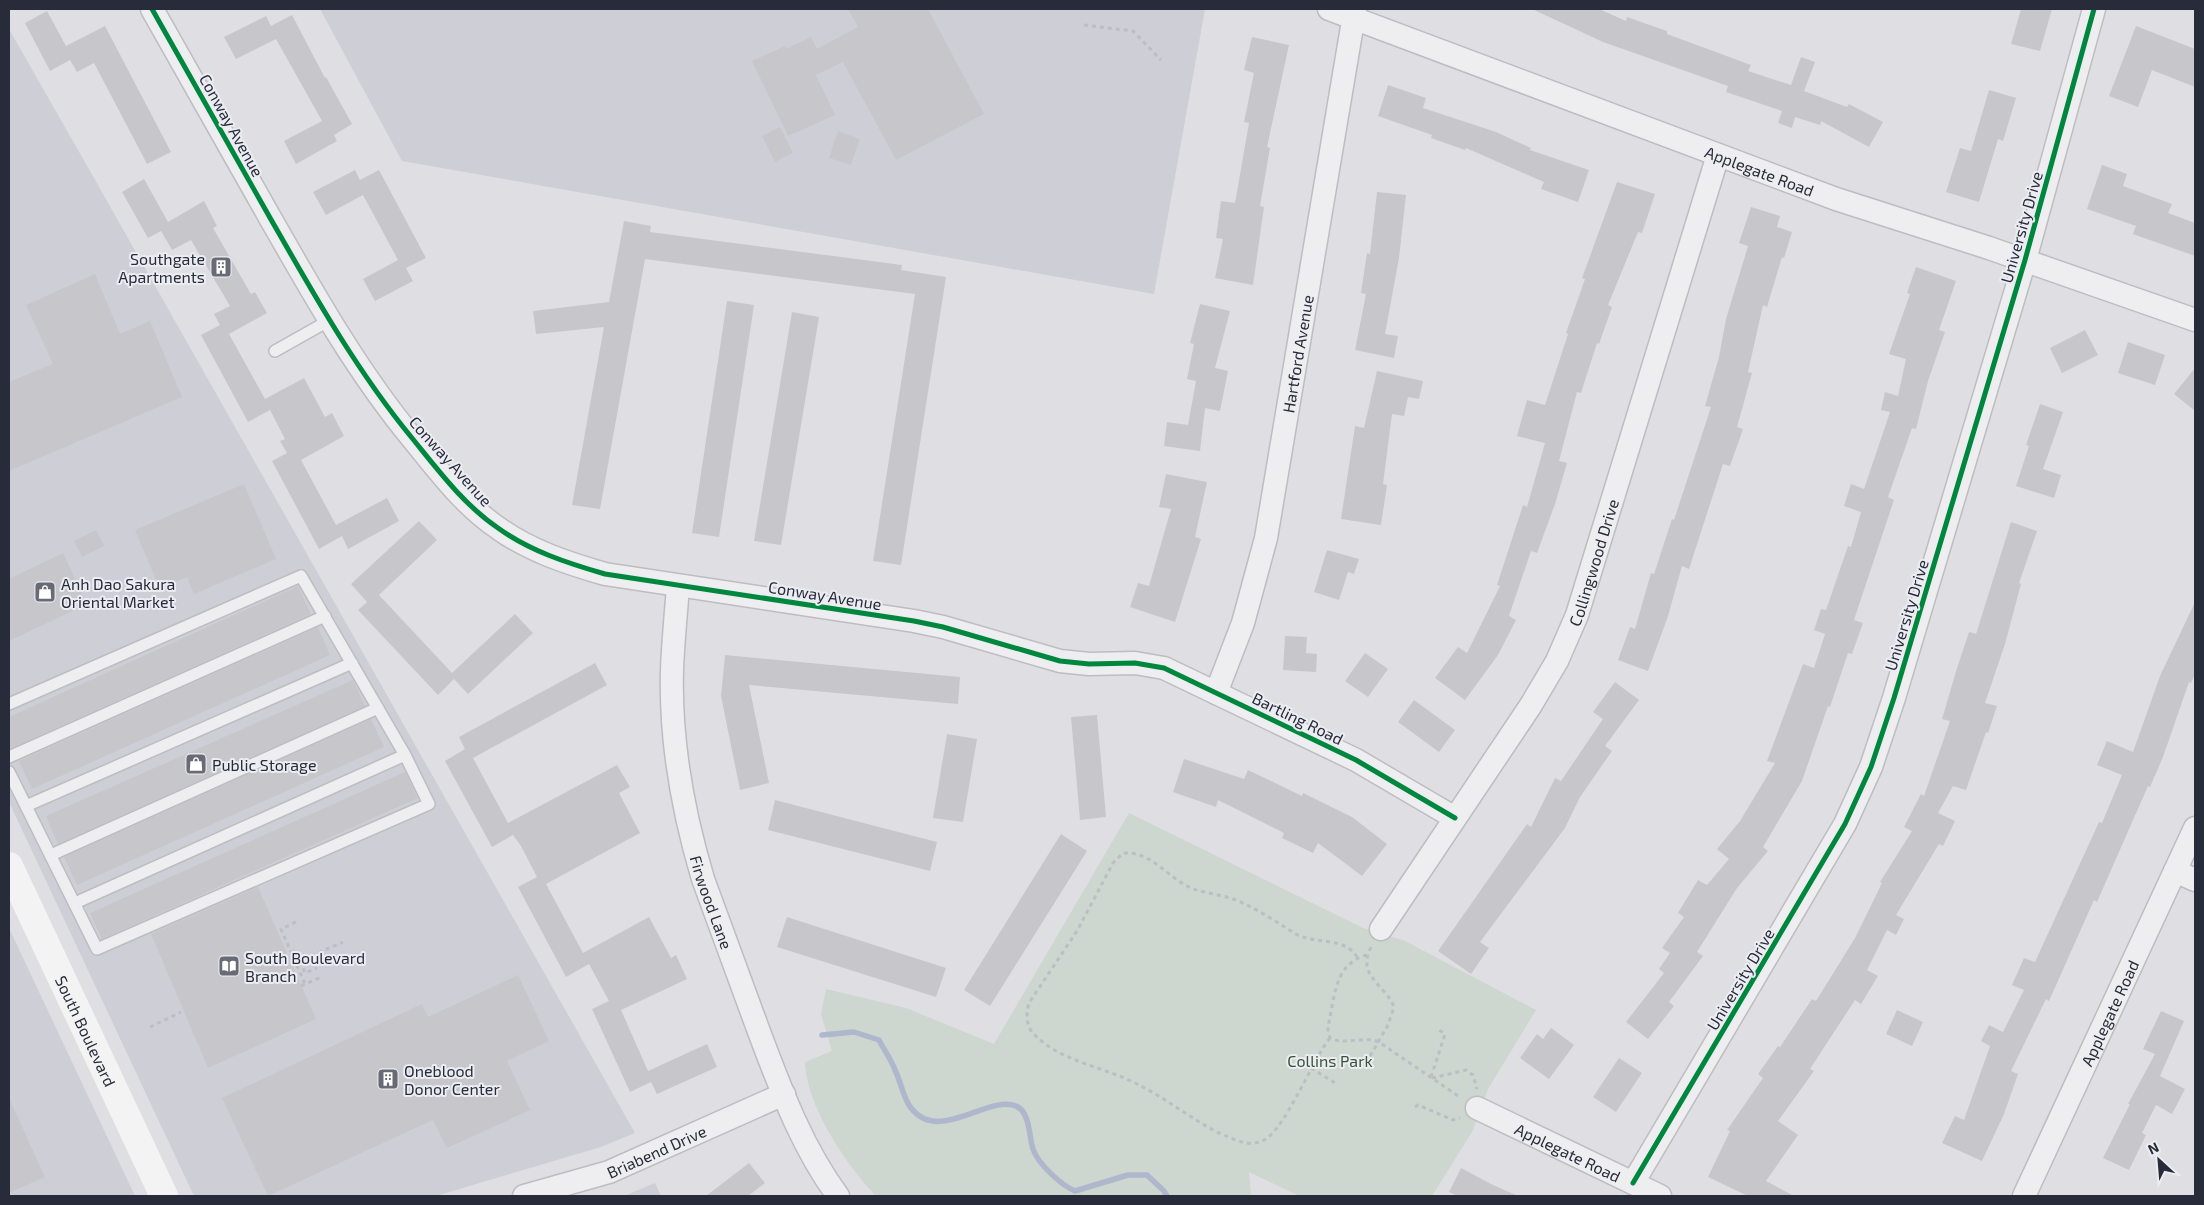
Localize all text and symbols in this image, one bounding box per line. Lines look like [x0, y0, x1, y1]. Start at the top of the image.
street label: Conway Avenue [196, 70, 268, 180]
street label: Applegate Road [1703, 141, 1817, 199]
street label: University Drive [1996, 169, 2046, 285]
place label: Southgate Apartments [118, 249, 205, 286]
building icon: Southgate Apartments [209, 255, 233, 279]
street label: Hartford Avenue [1278, 293, 1316, 414]
street label: Conway Avenue [406, 412, 496, 510]
street label: Collingwood Drive [1564, 496, 1622, 629]
street label: University Drive [1880, 557, 1932, 673]
place label: Anh Dao Sakura Oriental Market [61, 574, 175, 611]
street label: Conway Avenue [767, 577, 883, 613]
shop icon: Anh Dao Sakura Oriental Market [33, 580, 57, 604]
street label: Bartling Road [1250, 688, 1346, 748]
shop icon: Public Storage [184, 752, 208, 776]
place label: Public Storage [212, 755, 317, 774]
street label: Firwood Lane [687, 853, 737, 951]
street label: University Drive [1702, 925, 1778, 1033]
place label: South Boulevard Branch [245, 948, 365, 985]
library icon: South Boulevard Branch [217, 954, 241, 978]
street label: Applegate Road [2076, 957, 2142, 1069]
street label: South Boulevard [52, 972, 121, 1089]
park label: Collins Park [1287, 1051, 1373, 1070]
place label: Oneblood Donor Center [404, 1061, 500, 1098]
building icon: Oneblood Donor Center [376, 1067, 400, 1091]
street label: Applegate Road [1512, 1118, 1624, 1185]
street label: Briabend Drive [604, 1121, 709, 1181]
north arrow [2134, 1135, 2184, 1185]
text: N [2145, 1138, 2161, 1158]

